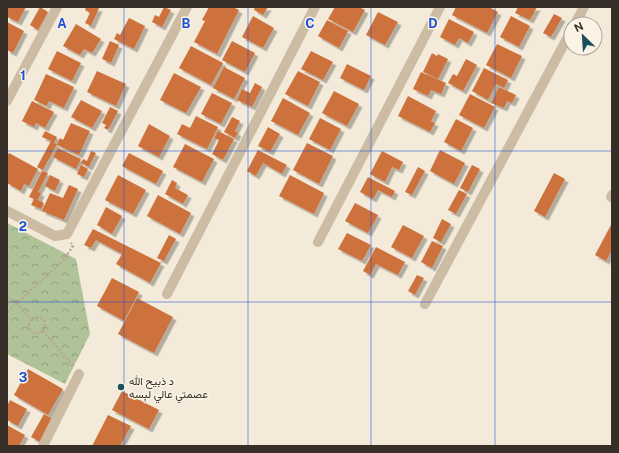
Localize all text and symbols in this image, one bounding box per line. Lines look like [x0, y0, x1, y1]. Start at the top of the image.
text: A [57, 16, 67, 31]
text: B [182, 16, 191, 31]
text: C [305, 16, 315, 31]
text: D [428, 16, 438, 31]
north arrow [563, 16, 603, 56]
text: N [572, 20, 585, 34]
text: 1 [20, 68, 26, 83]
text: 2 [19, 219, 27, 234]
text: 3 [19, 370, 28, 385]
place label: د ذبیح الله عصمتي عالي لېسه [129, 375, 208, 404]
marker: د ذبیح الله عصمتي عالي لېسه [116, 382, 126, 392]

